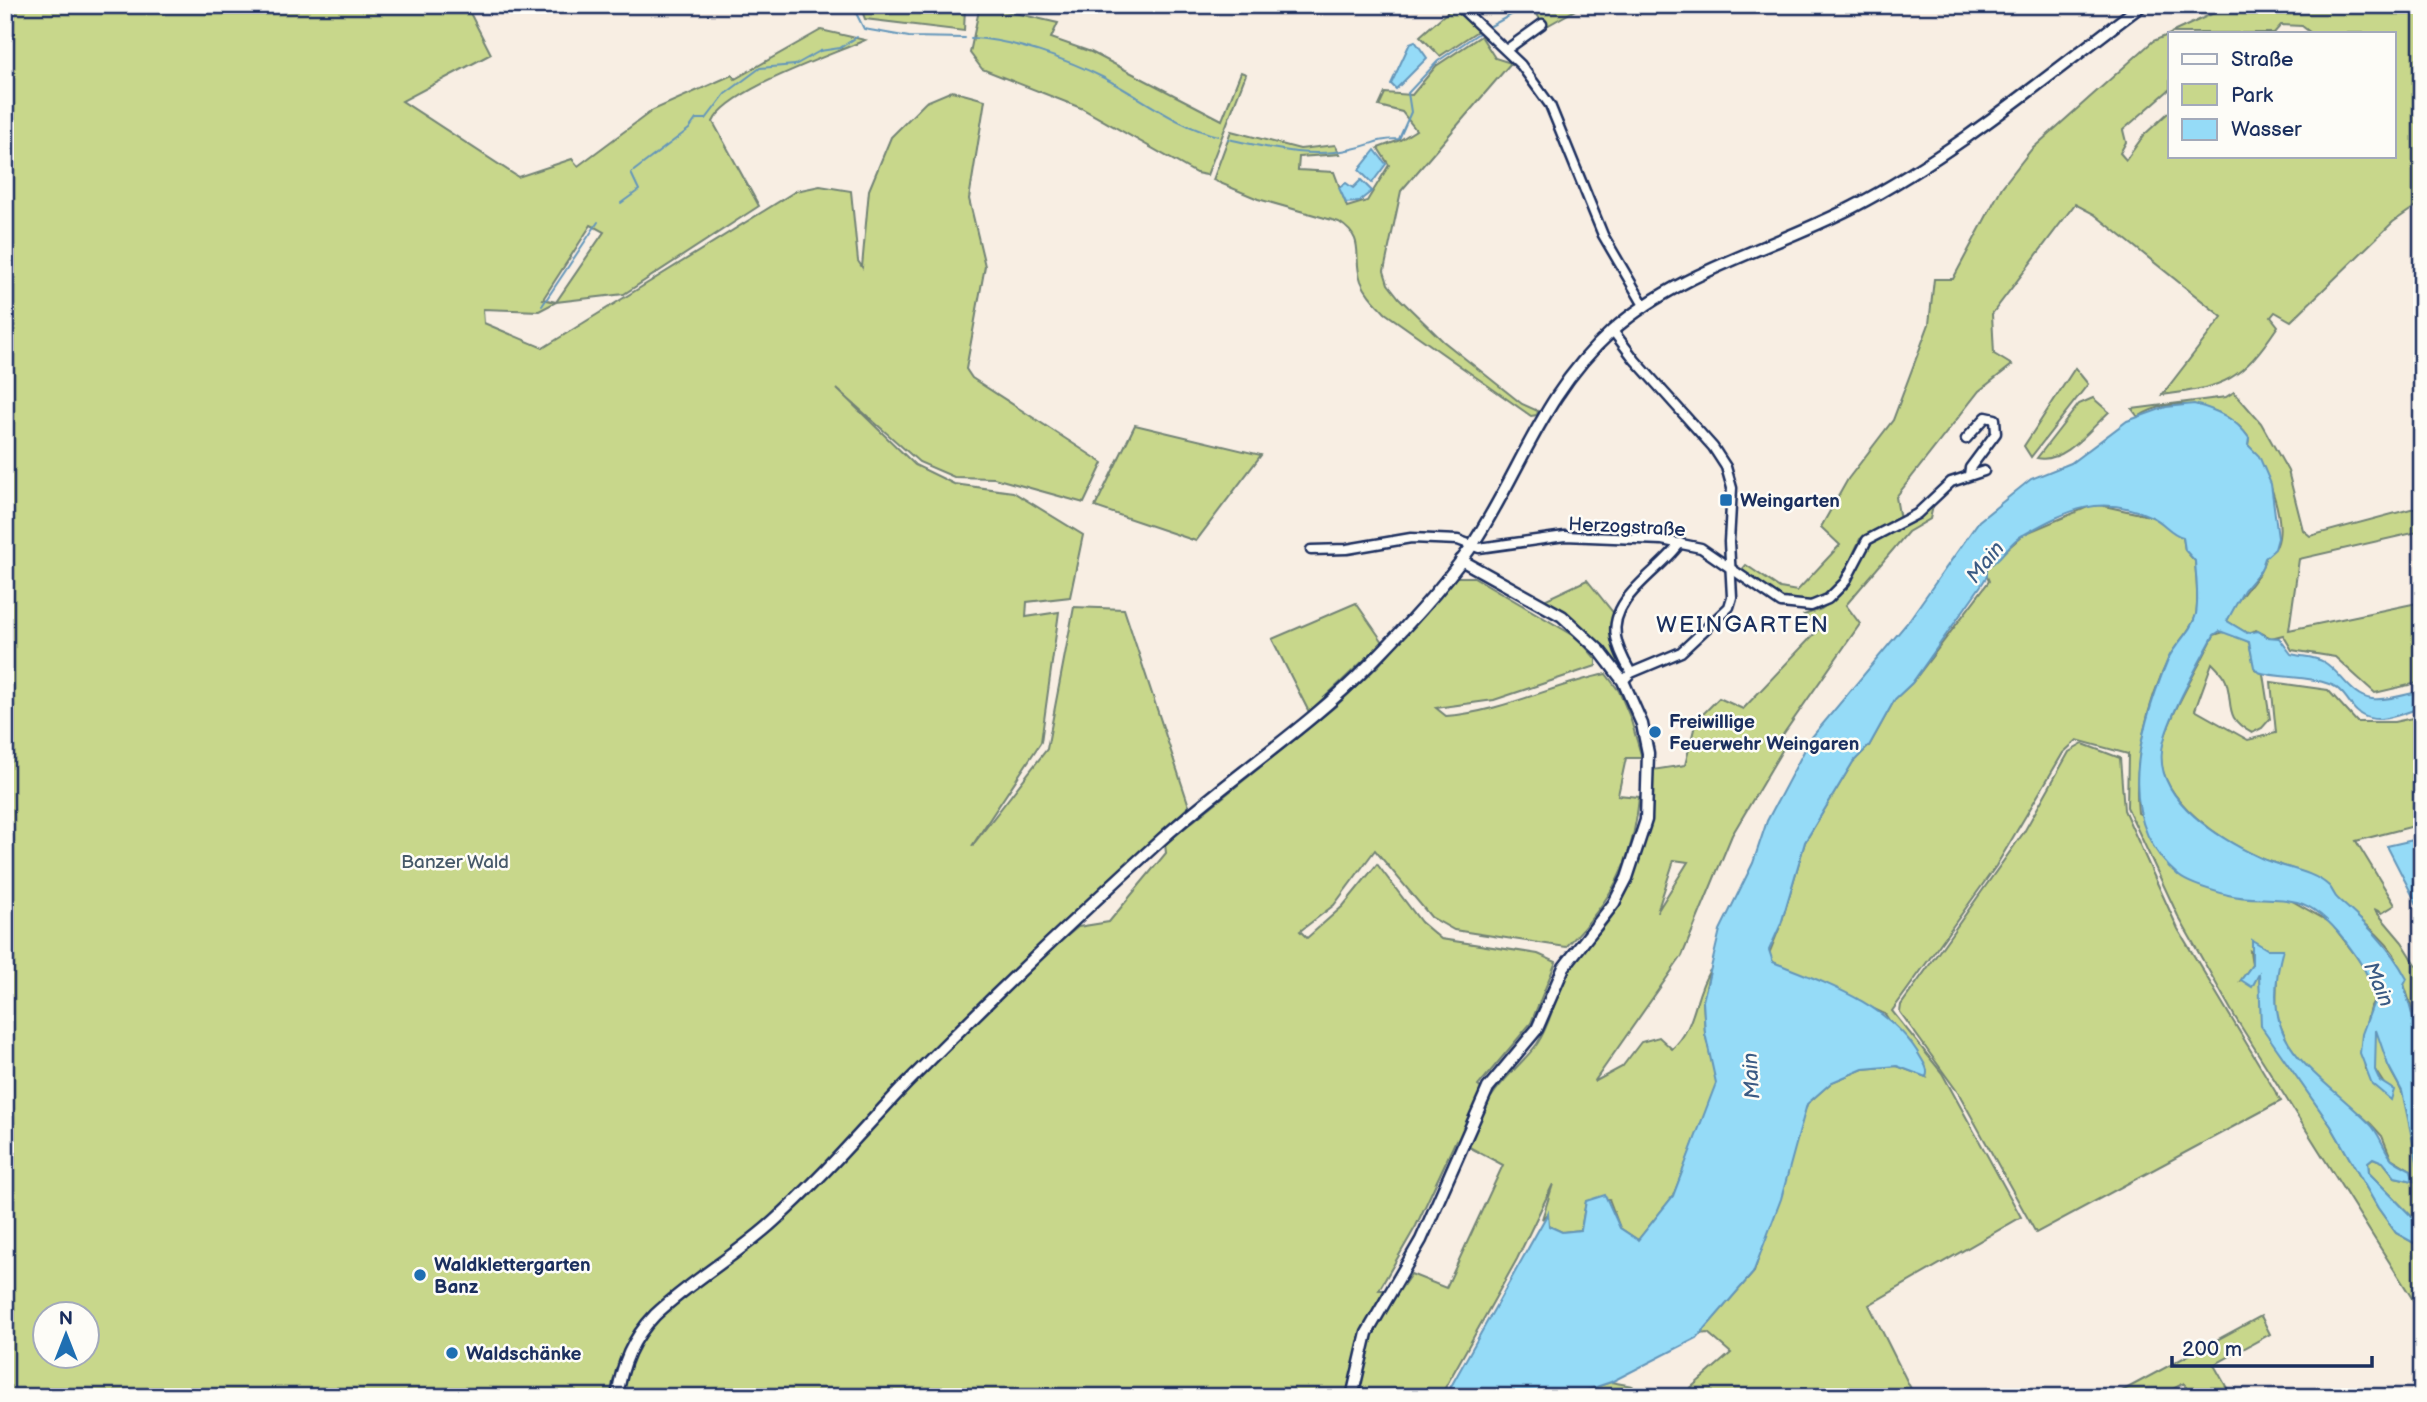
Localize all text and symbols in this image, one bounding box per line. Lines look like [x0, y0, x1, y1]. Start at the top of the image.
legend [2168, 32, 2396, 158]
text: Straße [2231, 47, 2293, 72]
text: Park [2231, 83, 2274, 108]
text: Wasser [2231, 117, 2302, 142]
place label: Weingarten [1740, 490, 1840, 513]
marker: Weingarten [1718, 492, 1734, 508]
street label: Herzogstraße [1568, 513, 1686, 542]
water label: Main [1961, 536, 2010, 588]
district label: WEINGARTEN [1656, 611, 1830, 639]
place label: Freiwillige Feuerwehr Weingaren [1669, 711, 1859, 756]
marker: Freiwillige Feuerwehr Weingaren [1647, 724, 1663, 740]
park label: Banzer Wald [401, 851, 509, 874]
water label: Main [2358, 958, 2399, 1010]
water label: Main [1737, 1052, 1766, 1100]
place label: Waldklettergarten Banz [434, 1254, 591, 1299]
marker: Waldklettergarten Banz [412, 1267, 428, 1283]
north arrow [32, 1300, 102, 1370]
text: N [59, 1308, 73, 1331]
scale bar [2172, 1325, 2371, 1369]
text: 200 m [2182, 1337, 2242, 1362]
place label: Waldschänke [466, 1343, 582, 1366]
marker: Waldschänke [444, 1345, 460, 1361]

